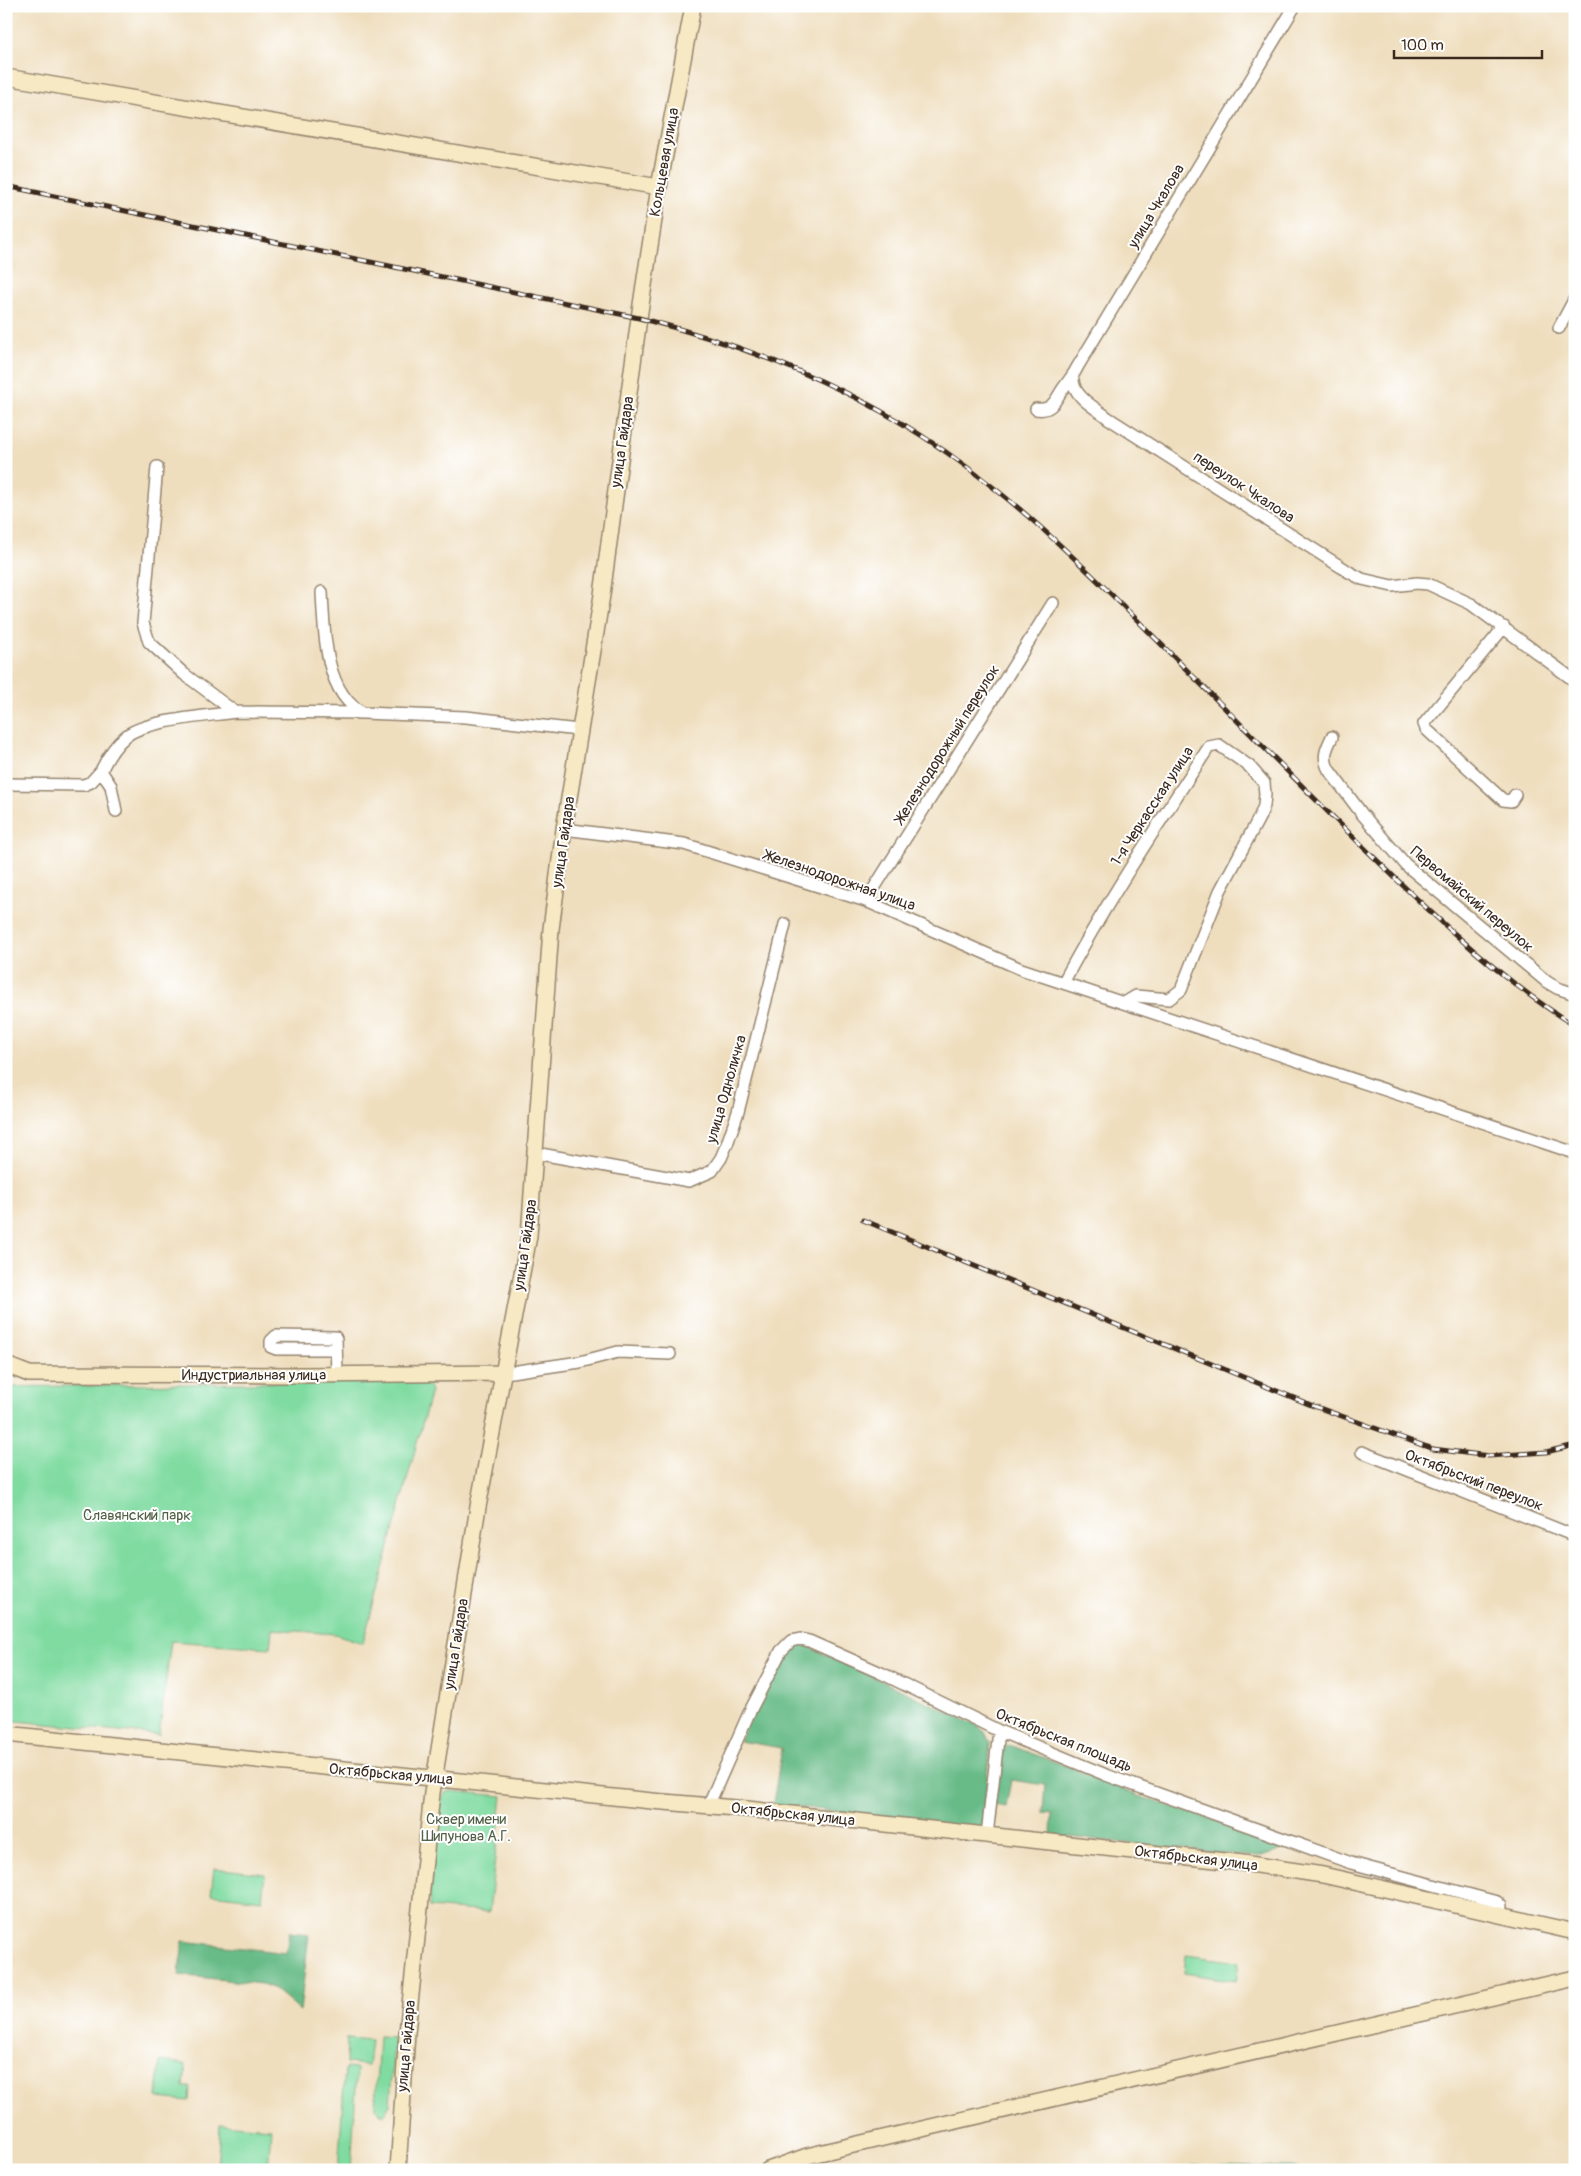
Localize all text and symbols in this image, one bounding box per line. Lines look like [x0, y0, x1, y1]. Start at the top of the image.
scale bar [1394, 28, 1541, 60]
text: 100 m [1401, 36, 1444, 55]
street label: Кольцевая улица [646, 106, 683, 218]
street label: улица Чкалова [1123, 161, 1189, 253]
street label: улица Гайдара [607, 395, 638, 490]
street label: переулок Чкалова [1190, 448, 1298, 527]
street label: Железнодорожный переулок [890, 661, 1004, 829]
street label: 1-я Черкасская улица [1107, 743, 1198, 869]
street label: улица Гайдара [548, 795, 579, 890]
street label: Первомайский переулок [1406, 842, 1537, 957]
street label: Железнодорожная улица [760, 845, 918, 915]
street label: улица Одноличка [702, 1033, 751, 1146]
street label: улица Гайдара [510, 1198, 541, 1293]
street label: Индустриальная улица [182, 1366, 326, 1385]
street label: Октябрьский переулок [1402, 1445, 1546, 1516]
park label: Славянский парк [83, 1506, 191, 1525]
street label: улица Гайдара [440, 1597, 473, 1692]
street label: Октябрьская площадь [993, 1704, 1135, 1777]
street label: Октябрьская улица [328, 1760, 454, 1789]
street label: Октябрьская улица [730, 1799, 856, 1830]
park label: Сквер имени Шипунова А.Г. [421, 1810, 511, 1846]
street label: Октябрьская улица [1133, 1841, 1259, 1876]
street label: улица Гайдара [393, 1999, 420, 2094]

